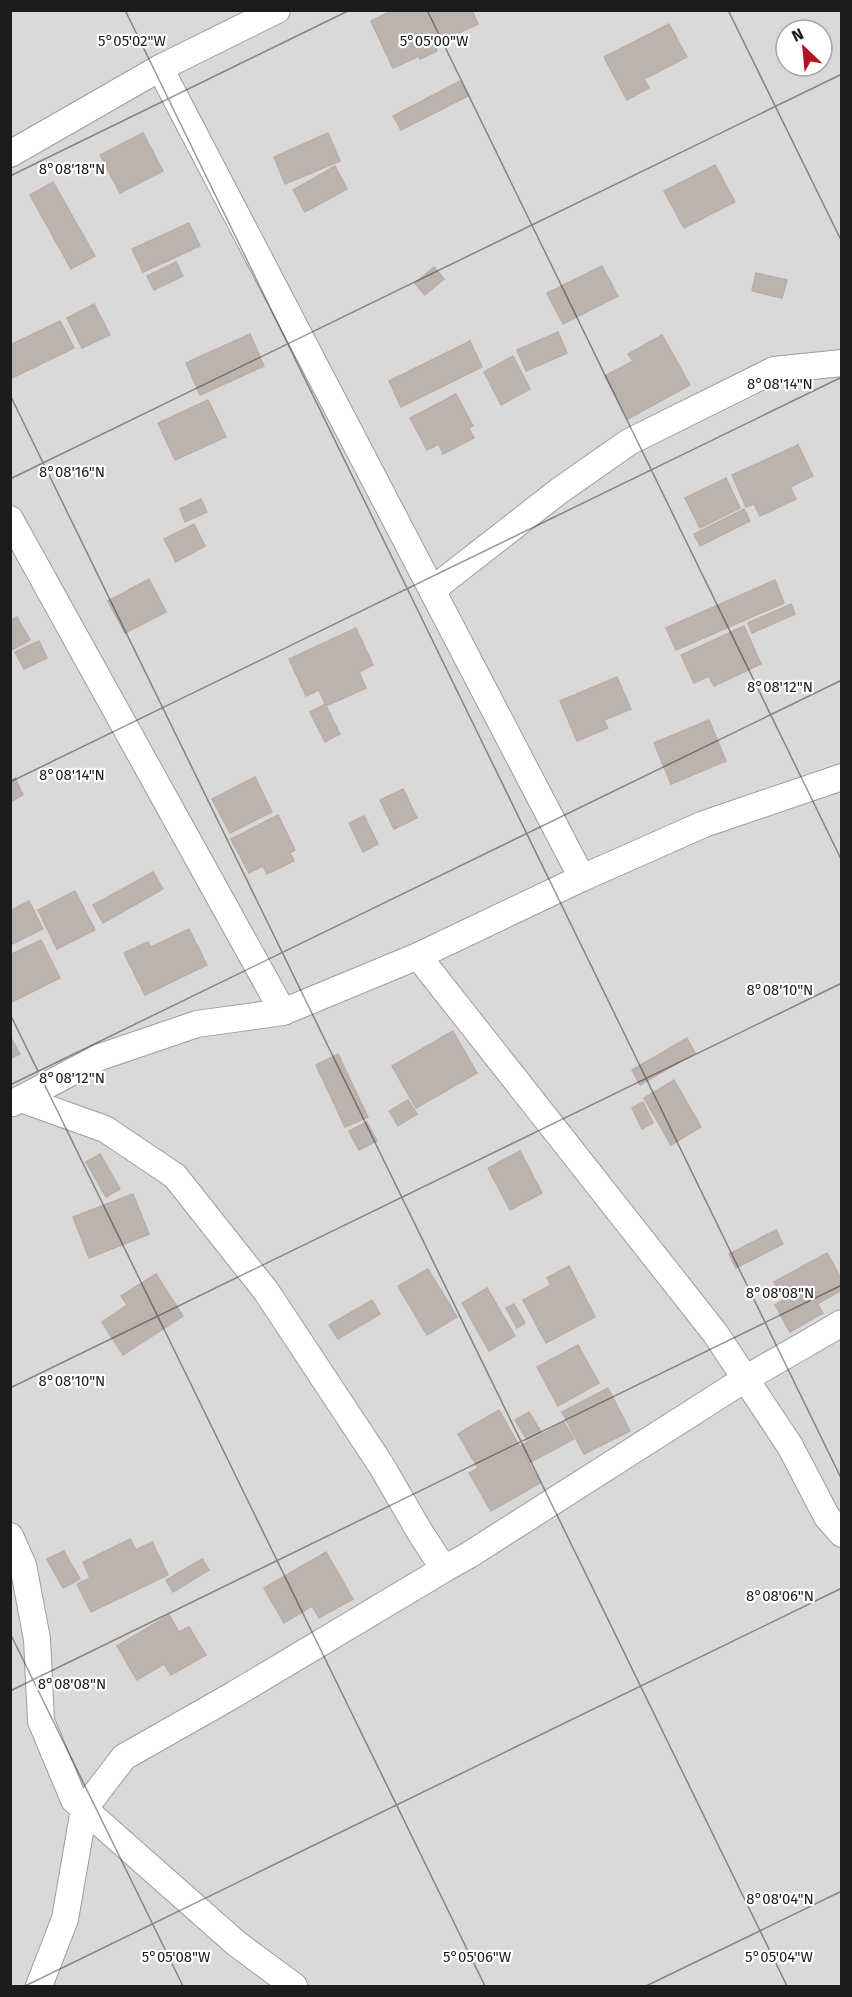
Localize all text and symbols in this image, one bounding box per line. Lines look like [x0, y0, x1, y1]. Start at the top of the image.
north arrow [774, 18, 834, 78]
text: N [789, 24, 807, 46]
text: 5°05'02"W [98, 32, 166, 50]
text: 5°05'00"W [400, 32, 469, 50]
text: 8°08'18"N [39, 160, 105, 178]
text: 8°08'14"N [747, 375, 813, 393]
text: 8°08'16"N [39, 463, 105, 481]
text: 8°08'12"N [747, 678, 813, 696]
text: 8°08'14"N [39, 766, 105, 784]
text: 8°08'10"N [747, 981, 813, 999]
text: 8°08'12"N [39, 1069, 105, 1087]
text: 8°08'08"N [746, 1284, 814, 1302]
text: 8°08'10"N [39, 1372, 105, 1390]
text: 8°08'06"N [746, 1587, 814, 1605]
text: 8°08'08"N [38, 1675, 106, 1693]
text: 8°08'04"N [746, 1890, 814, 1908]
text: 5°05'08"W [142, 1948, 211, 1966]
text: 5°05'06"W [443, 1948, 512, 1966]
text: 5°05'04"W [745, 1948, 813, 1966]

